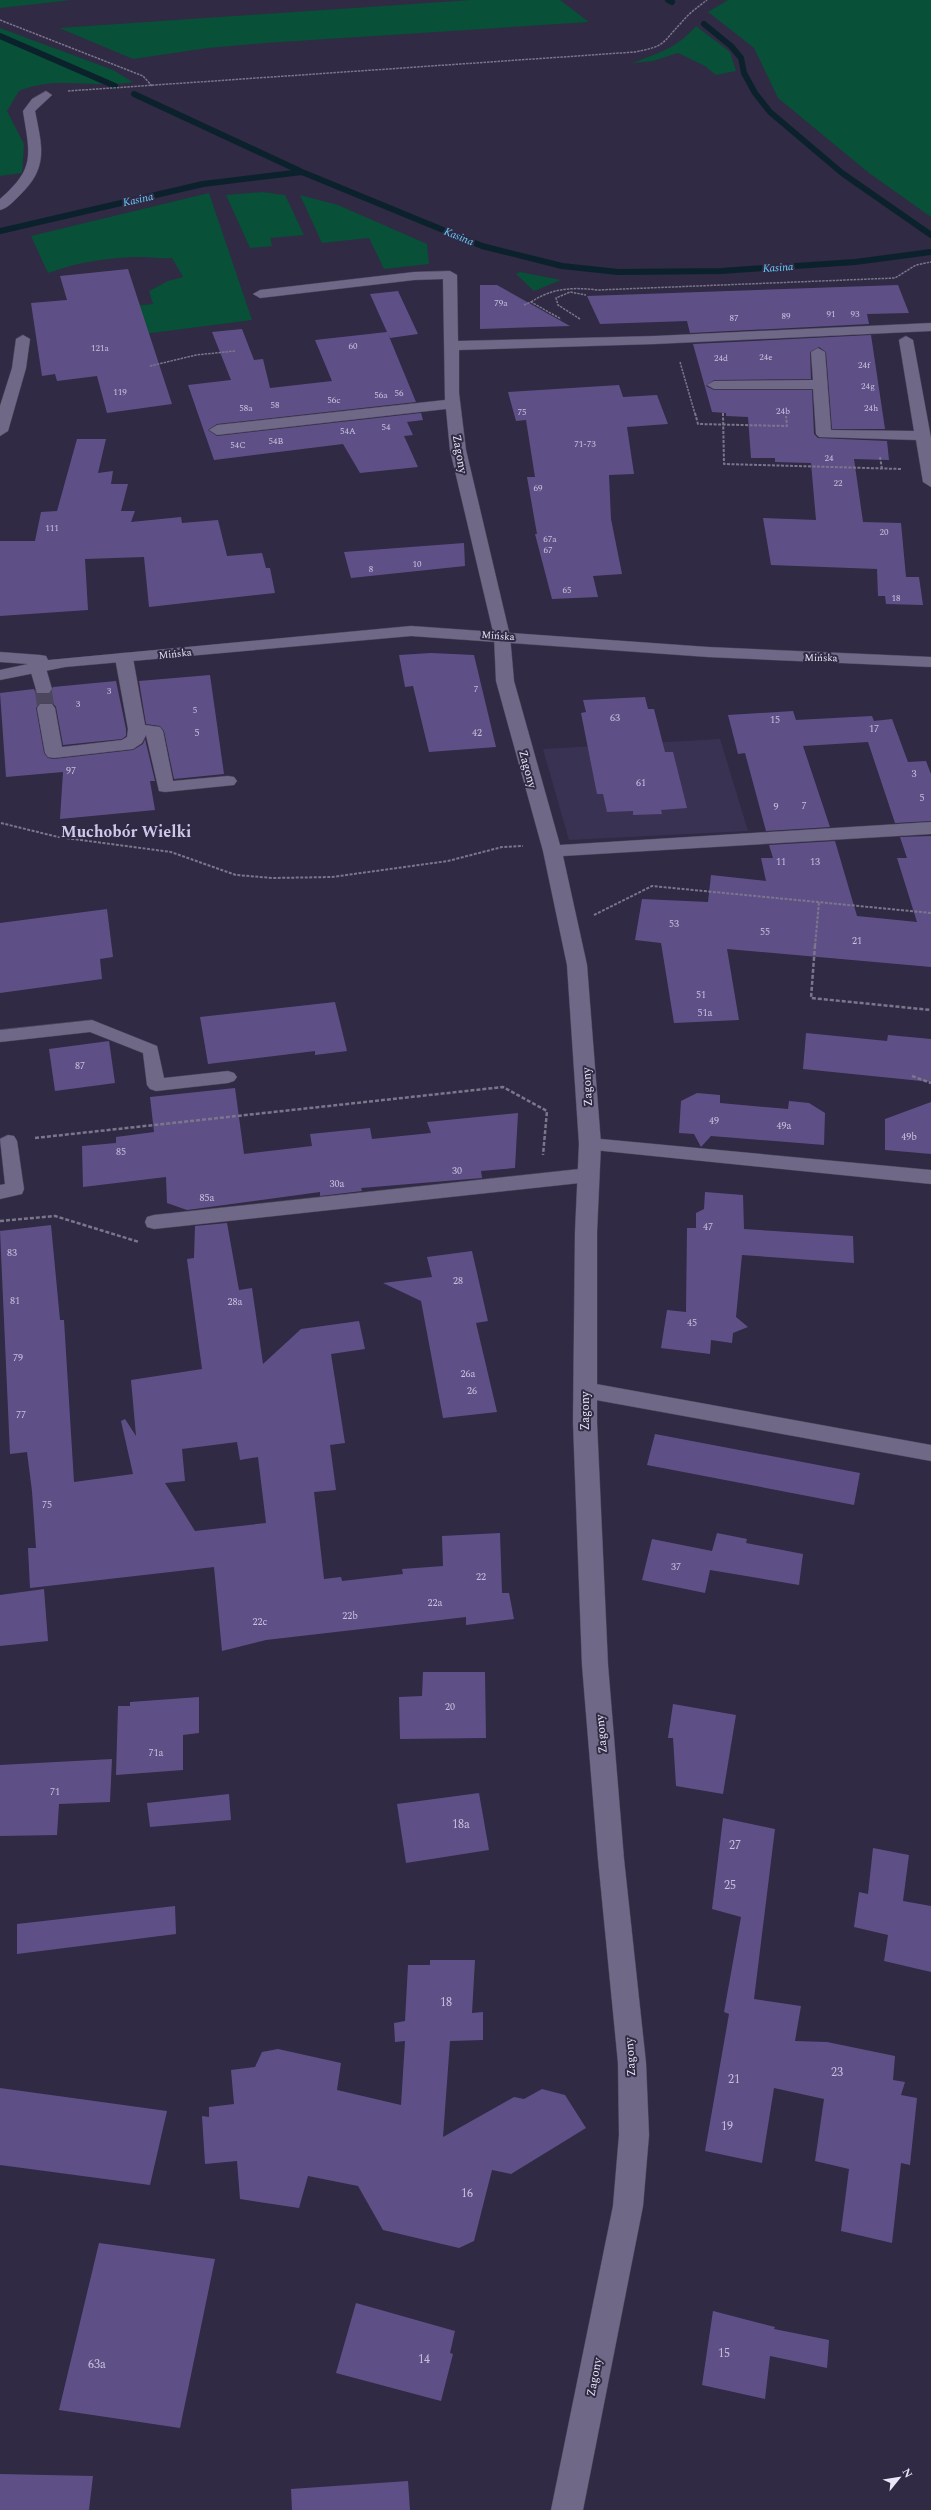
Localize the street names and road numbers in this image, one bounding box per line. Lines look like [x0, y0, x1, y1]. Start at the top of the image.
street label: Zagony [447, 433, 472, 476]
street label: Mińska [481, 627, 515, 645]
street label: Mińska [158, 644, 193, 664]
street label: Mińska [804, 650, 838, 666]
street label: Zagony [513, 748, 542, 792]
street label: Zagony [577, 1066, 598, 1107]
street label: Zagony [576, 1390, 595, 1431]
street label: Zagony [590, 1712, 613, 1754]
street label: Zagony [620, 2036, 641, 2077]
street label: Zagony [581, 2355, 608, 2398]

